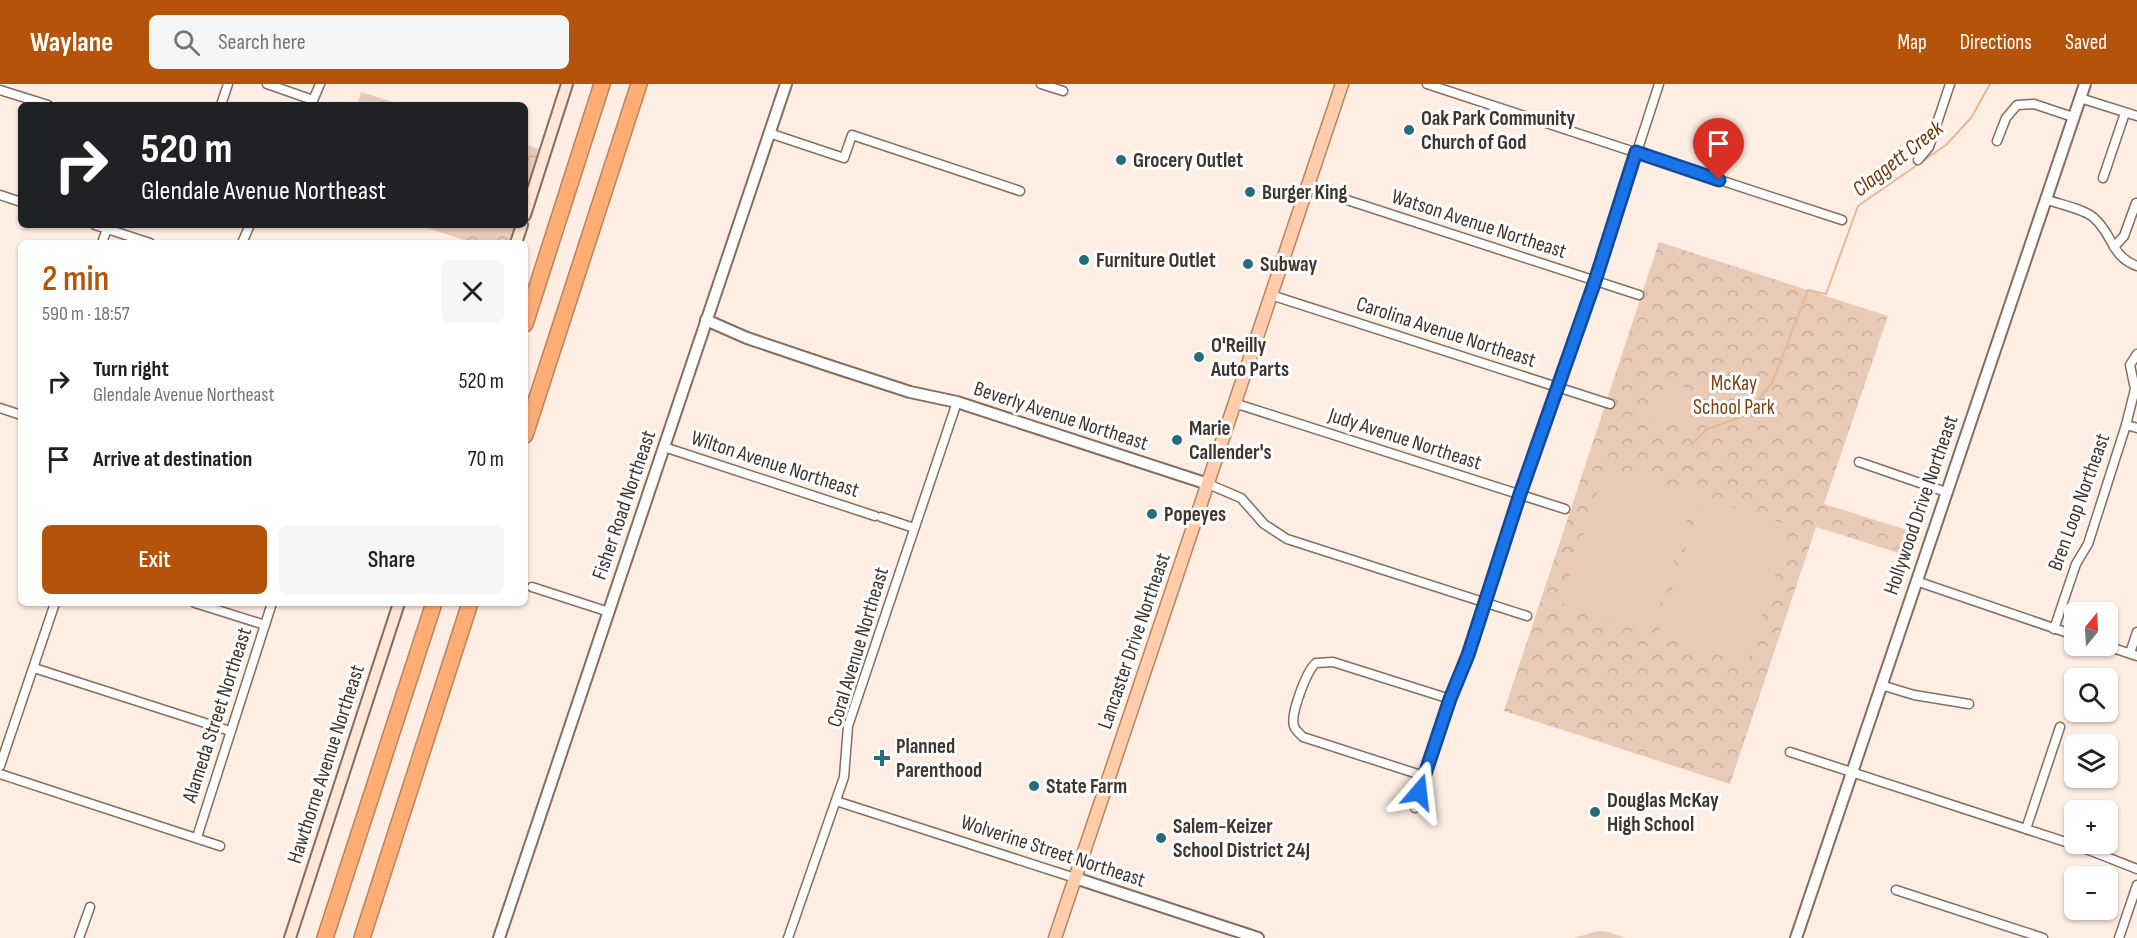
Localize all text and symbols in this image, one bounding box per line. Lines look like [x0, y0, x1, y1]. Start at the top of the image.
search box [149, 15, 569, 69]
text: Waylane [30, 26, 113, 59]
icon: search [170, 26, 203, 59]
text: Search here [218, 29, 306, 56]
text: Map [1897, 30, 1927, 55]
text: Directions [1960, 30, 2032, 55]
text: Saved [2065, 30, 2107, 55]
place label: Oak Park Community Church of God [1421, 106, 1575, 155]
water label: Claggett Creek [1847, 115, 1950, 203]
pin [1693, 118, 1744, 180]
marker: Oak Park Community Church of God [1402, 123, 1416, 137]
text: 520 m [141, 124, 232, 175]
icon: right [42, 126, 120, 204]
icon: arrive [1702, 127, 1735, 160]
place label: Grocery Outlet [1133, 148, 1243, 173]
marker: Grocery Outlet [1114, 153, 1128, 167]
text: Glendale Avenue Northeast [141, 175, 386, 207]
place label: Burger King [1262, 180, 1348, 205]
street label: Watson Avenue Northeast [1388, 184, 1570, 264]
marker: Burger King [1243, 185, 1257, 199]
place label: Furniture Outlet [1096, 248, 1216, 273]
place label: Subway [1260, 252, 1318, 277]
marker: Furniture Outlet [1077, 253, 1091, 267]
marker: Subway [1241, 257, 1255, 271]
text: 2 min [42, 258, 109, 301]
button: close [441, 260, 504, 323]
street label: Carolina Avenue Northeast [1353, 291, 1539, 373]
text: 590 m · 18:57 [42, 302, 130, 326]
place label: O'Reilly Auto Parts [1210, 333, 1289, 382]
marker: O'Reilly Auto Parts [1192, 350, 1206, 364]
text: Turn right [93, 356, 169, 383]
icon: right [42, 365, 75, 398]
text: 520 m [459, 368, 504, 395]
park label: McKay School Park [1693, 371, 1775, 420]
street label: Beverly Avenue Northeast [971, 376, 1151, 456]
text: Glendale Avenue Northeast [93, 383, 275, 407]
street label: Judy Avenue Northeast [1324, 402, 1485, 476]
street label: Hollywood Drive Northeast [1879, 412, 1963, 598]
place label: Marie Callender's [1189, 416, 1272, 465]
street label: Wilton Avenue Northeast [688, 425, 862, 503]
street label: Fisher Road Northeast [587, 427, 661, 583]
street label: Bren Loop Northeast [2043, 430, 2115, 574]
marker: Marie Callender's [1170, 433, 1184, 447]
icon: arrive [42, 443, 75, 476]
text: Arrive at destination [93, 446, 252, 473]
text: 70 m [468, 446, 504, 473]
place label: Popeyes [1164, 502, 1226, 527]
marker: Popeyes [1145, 507, 1159, 521]
button: Exit [42, 525, 267, 594]
button: Share [279, 525, 504, 594]
street label: Lancaster Drive Northeast [1092, 550, 1176, 732]
street label: Coral Avenue Northeast [822, 564, 894, 730]
north arrow [2064, 602, 2118, 656]
map controls [2064, 602, 2118, 920]
street label: Alameda Street Northeast [177, 624, 257, 807]
street label: Hawthorne Avenue Northeast [282, 661, 370, 867]
button: search [2064, 668, 2118, 722]
place label: Planned Parenthood [896, 734, 982, 783]
button: layers [2064, 734, 2118, 788]
marker: Planned Parenthood [873, 749, 891, 767]
position arrow [1387, 760, 1451, 824]
place label: State Farm [1046, 774, 1127, 799]
marker: State Farm [1027, 779, 1041, 793]
place label: Douglas McKay High School [1607, 788, 1719, 837]
button: + [2064, 800, 2118, 854]
marker: Douglas McKay High School [1588, 805, 1602, 819]
street label: Wolverine Street Northeast [958, 809, 1148, 893]
place label: Salem-Keizer School District 24J [1173, 814, 1310, 863]
marker: Salem-Keizer School District 24J [1154, 831, 1168, 845]
button: − [2064, 866, 2118, 920]

